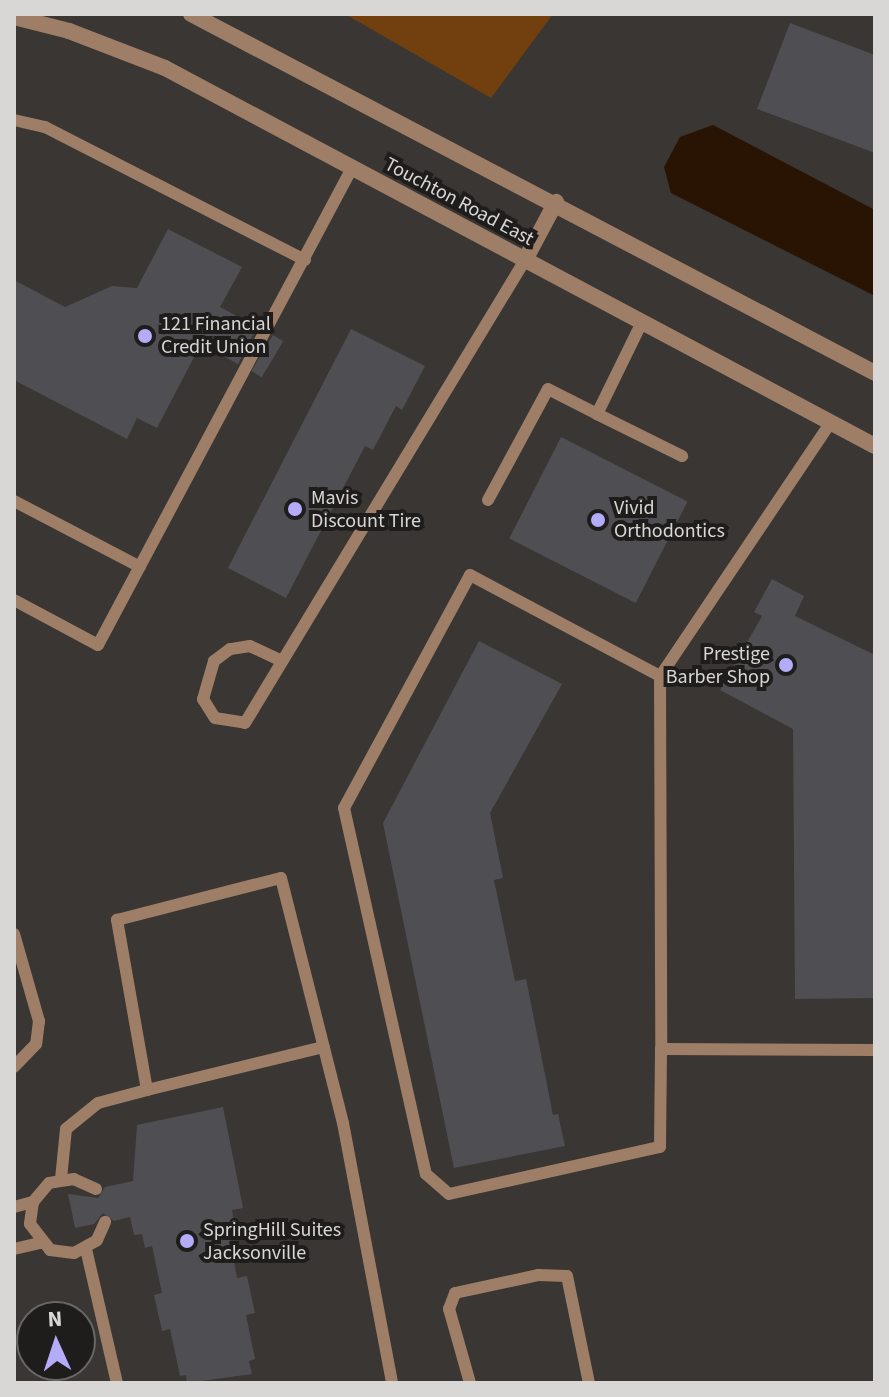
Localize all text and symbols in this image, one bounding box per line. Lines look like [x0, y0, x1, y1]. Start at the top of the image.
street label: Touchton Road East [380, 153, 538, 251]
place label: 121 Financial Credit Union [161, 312, 271, 359]
marker: 121 Financial Credit Union [136, 327, 154, 345]
place label: Mavis Discount Tire [311, 486, 421, 533]
place label: Vivid Orthodontics [614, 496, 725, 543]
marker: Mavis Discount Tire [286, 500, 304, 518]
marker: Vivid Orthodontics [589, 511, 607, 529]
place label: Prestige Barber Shop [666, 642, 770, 689]
marker: Prestige Barber Shop [777, 656, 795, 674]
place label: SpringHill Suites Jacksonville [203, 1218, 341, 1265]
marker: SpringHill Suites Jacksonville [178, 1232, 196, 1250]
north arrow [16, 1301, 96, 1381]
text: N [47, 1303, 63, 1335]

